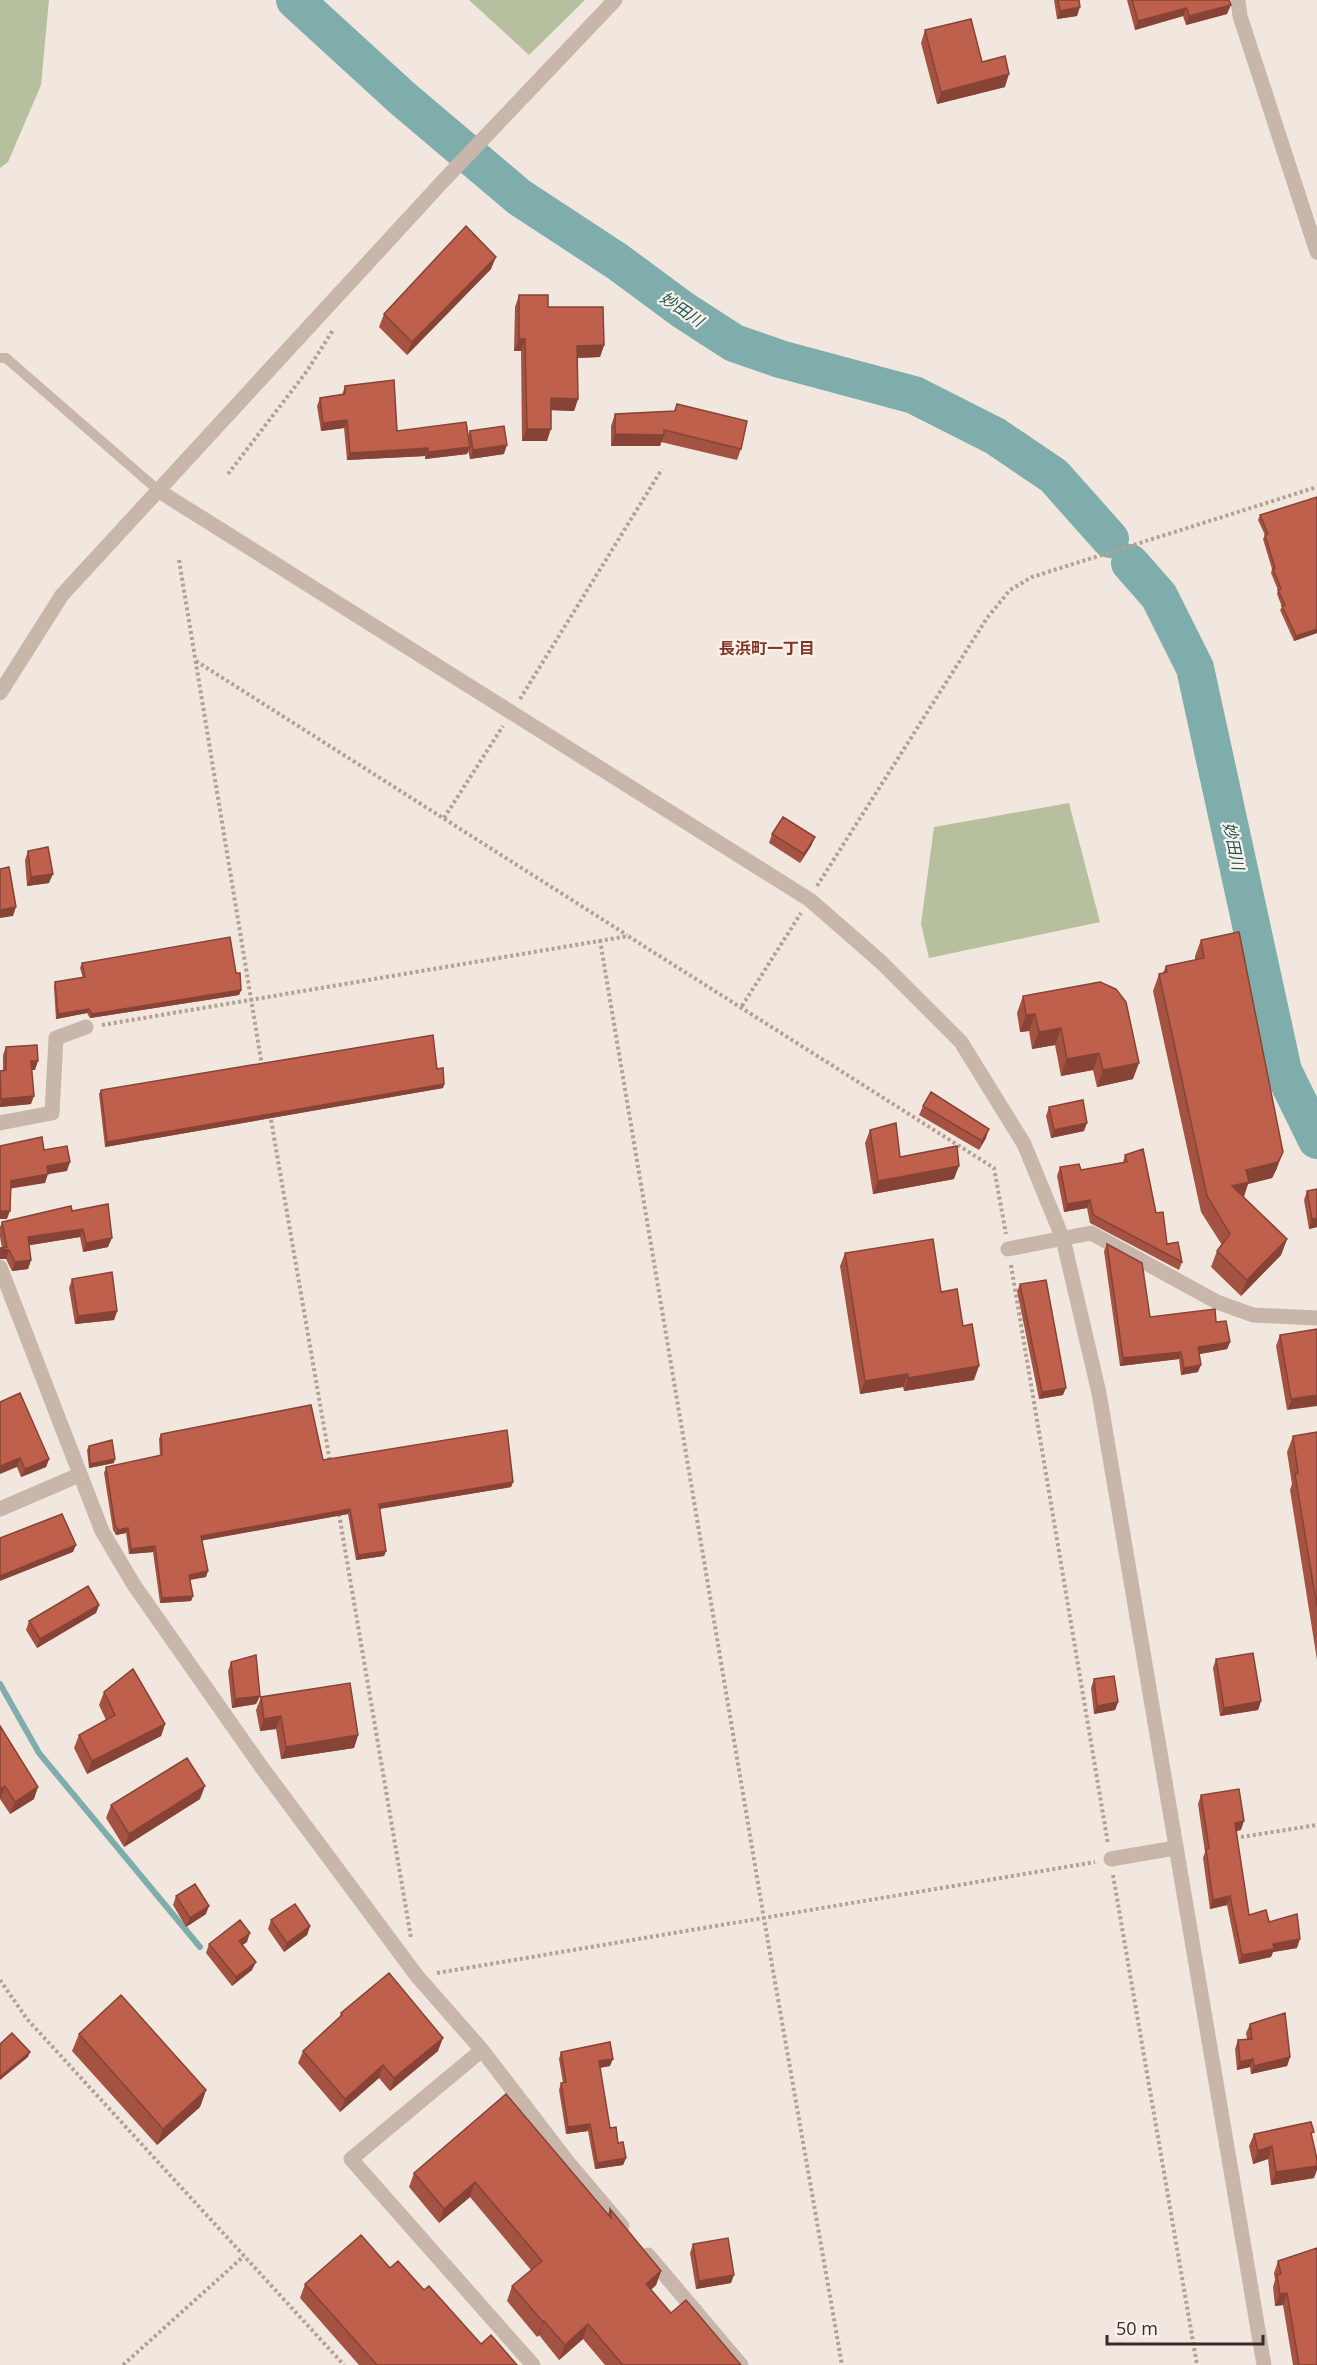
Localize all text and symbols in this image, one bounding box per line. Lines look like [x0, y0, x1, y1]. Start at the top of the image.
water label: 妙田川 [656, 286, 710, 333]
district label: 長浜町一丁目 [719, 637, 815, 659]
water label: 妙田川 [1218, 820, 1250, 874]
scale bar [1107, 2308, 1263, 2346]
text: 50 m [1116, 2316, 1158, 2340]

